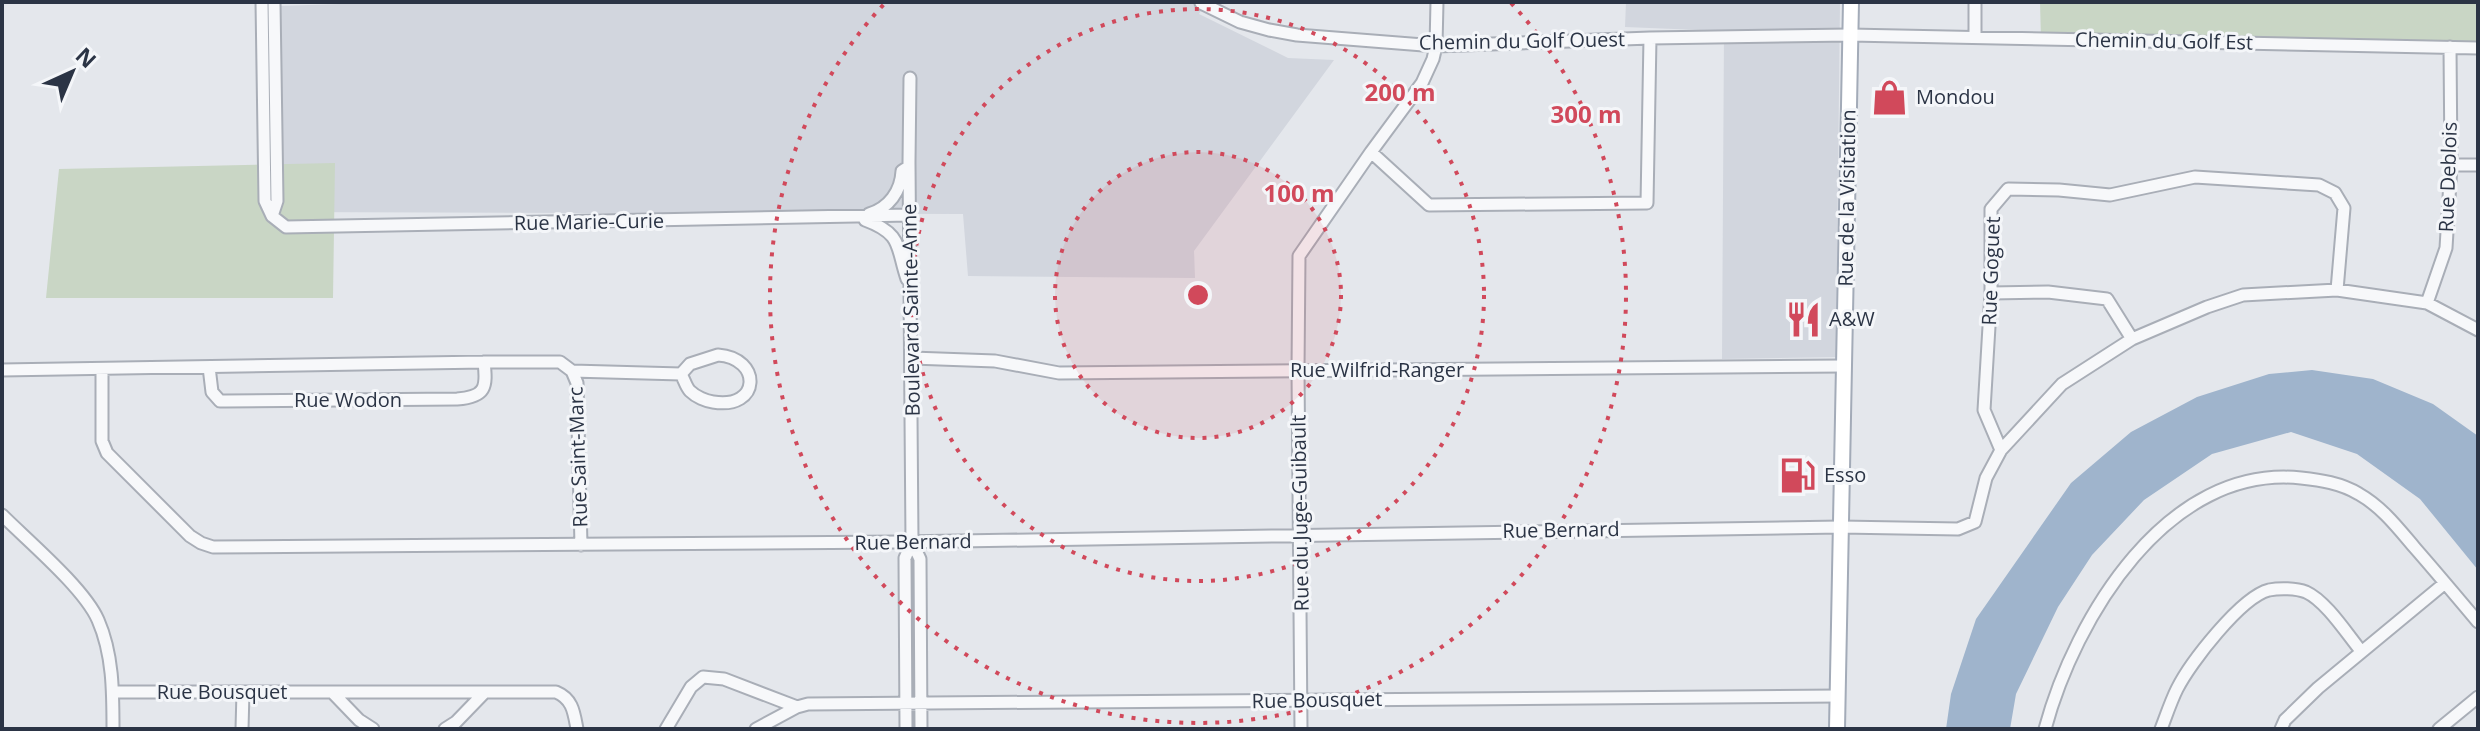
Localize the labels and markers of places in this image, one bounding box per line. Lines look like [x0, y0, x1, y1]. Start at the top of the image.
shop icon: Mondou [1871, 78, 1909, 116]
place label: Mondou [1916, 83, 1995, 110]
centre of rings [1184, 281, 1212, 309]
restaurant icon: A&W [1784, 300, 1822, 338]
place label: A&W [1829, 305, 1875, 332]
fuel station icon: Esso [1779, 456, 1817, 494]
place label: Esso [1824, 461, 1866, 488]

